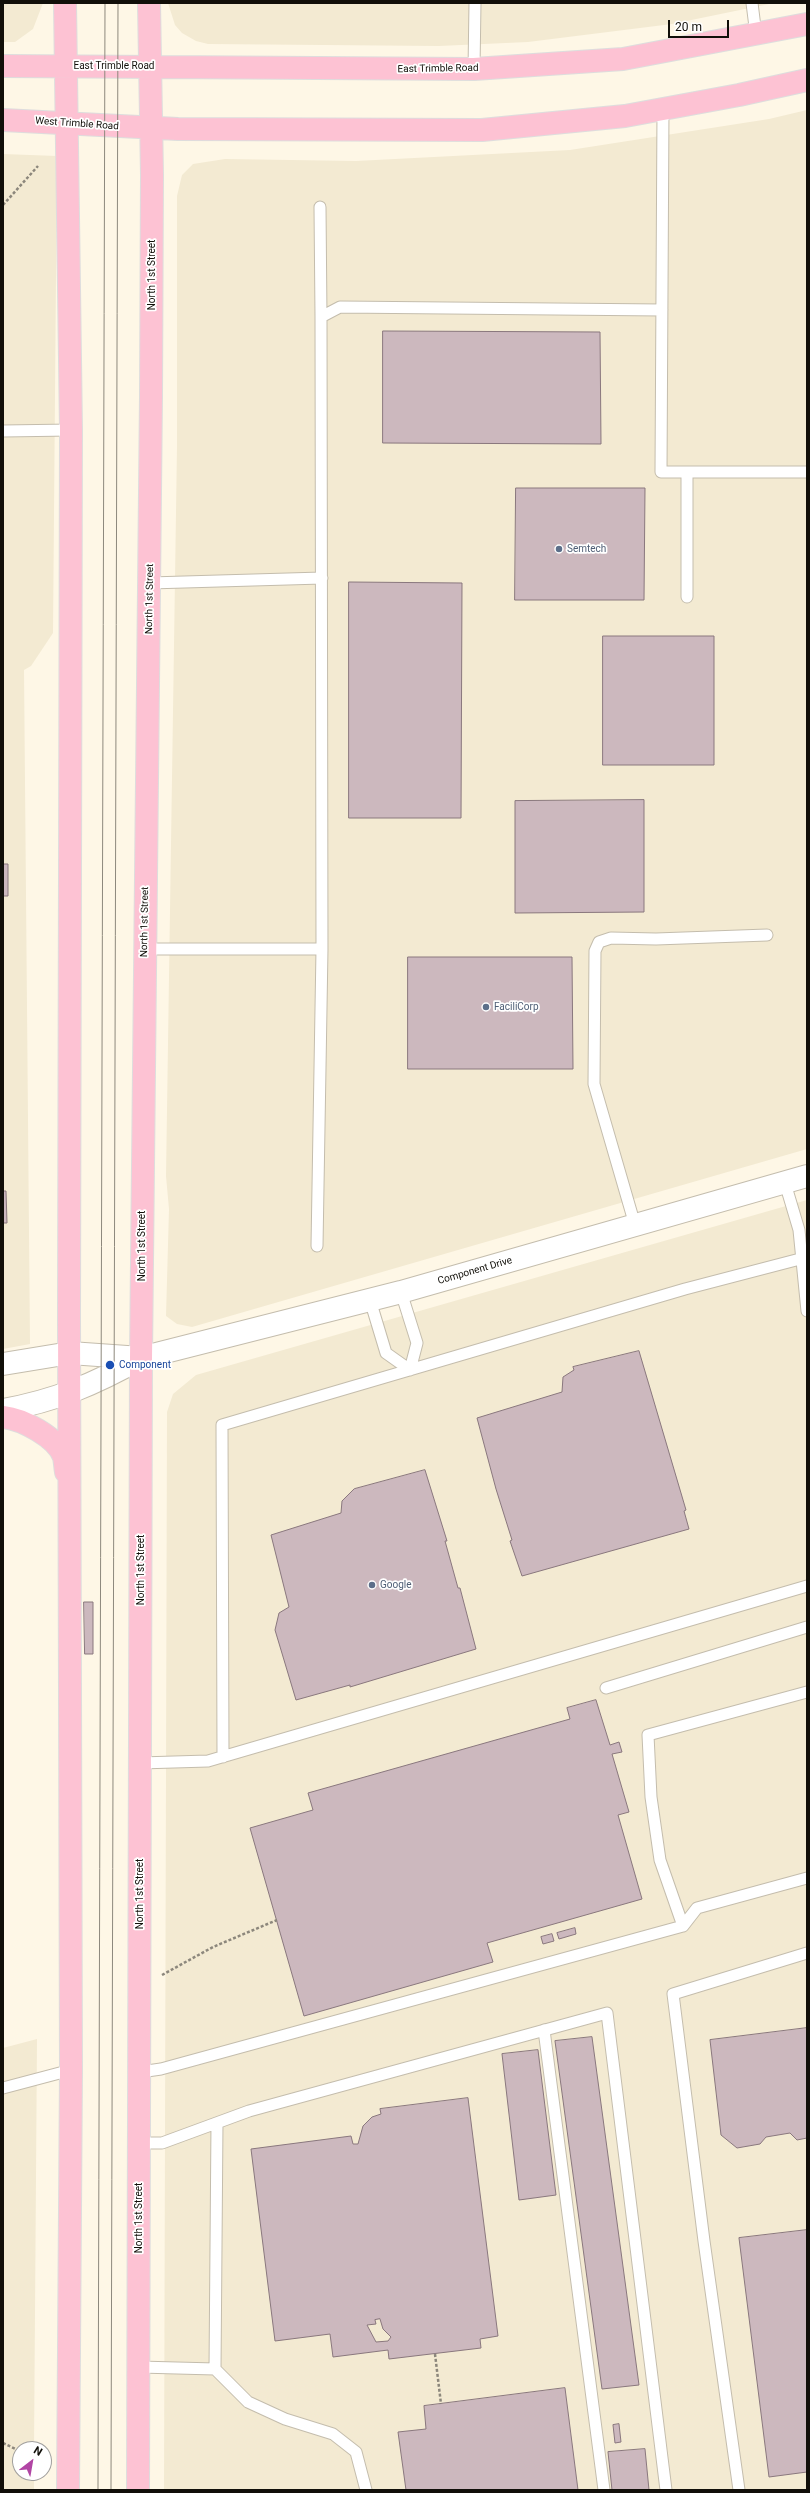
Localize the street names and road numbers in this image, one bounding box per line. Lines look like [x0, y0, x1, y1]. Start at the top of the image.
street label: East Trimble Road [73, 60, 155, 72]
street label: East Trimble Road [397, 62, 479, 76]
street label: West Trimble Road [35, 115, 119, 133]
street label: North 1st Street [146, 240, 158, 310]
street label: North 1st Street [143, 564, 157, 634]
street label: North 1st Street [138, 887, 152, 957]
street label: North 1st Street [136, 1211, 148, 1281]
street label: Component Drive [436, 1255, 514, 1287]
street label: North 1st Street [135, 1535, 147, 1605]
street label: North 1st Street [134, 1859, 146, 1929]
street label: North 1st Street [133, 2183, 145, 2253]

